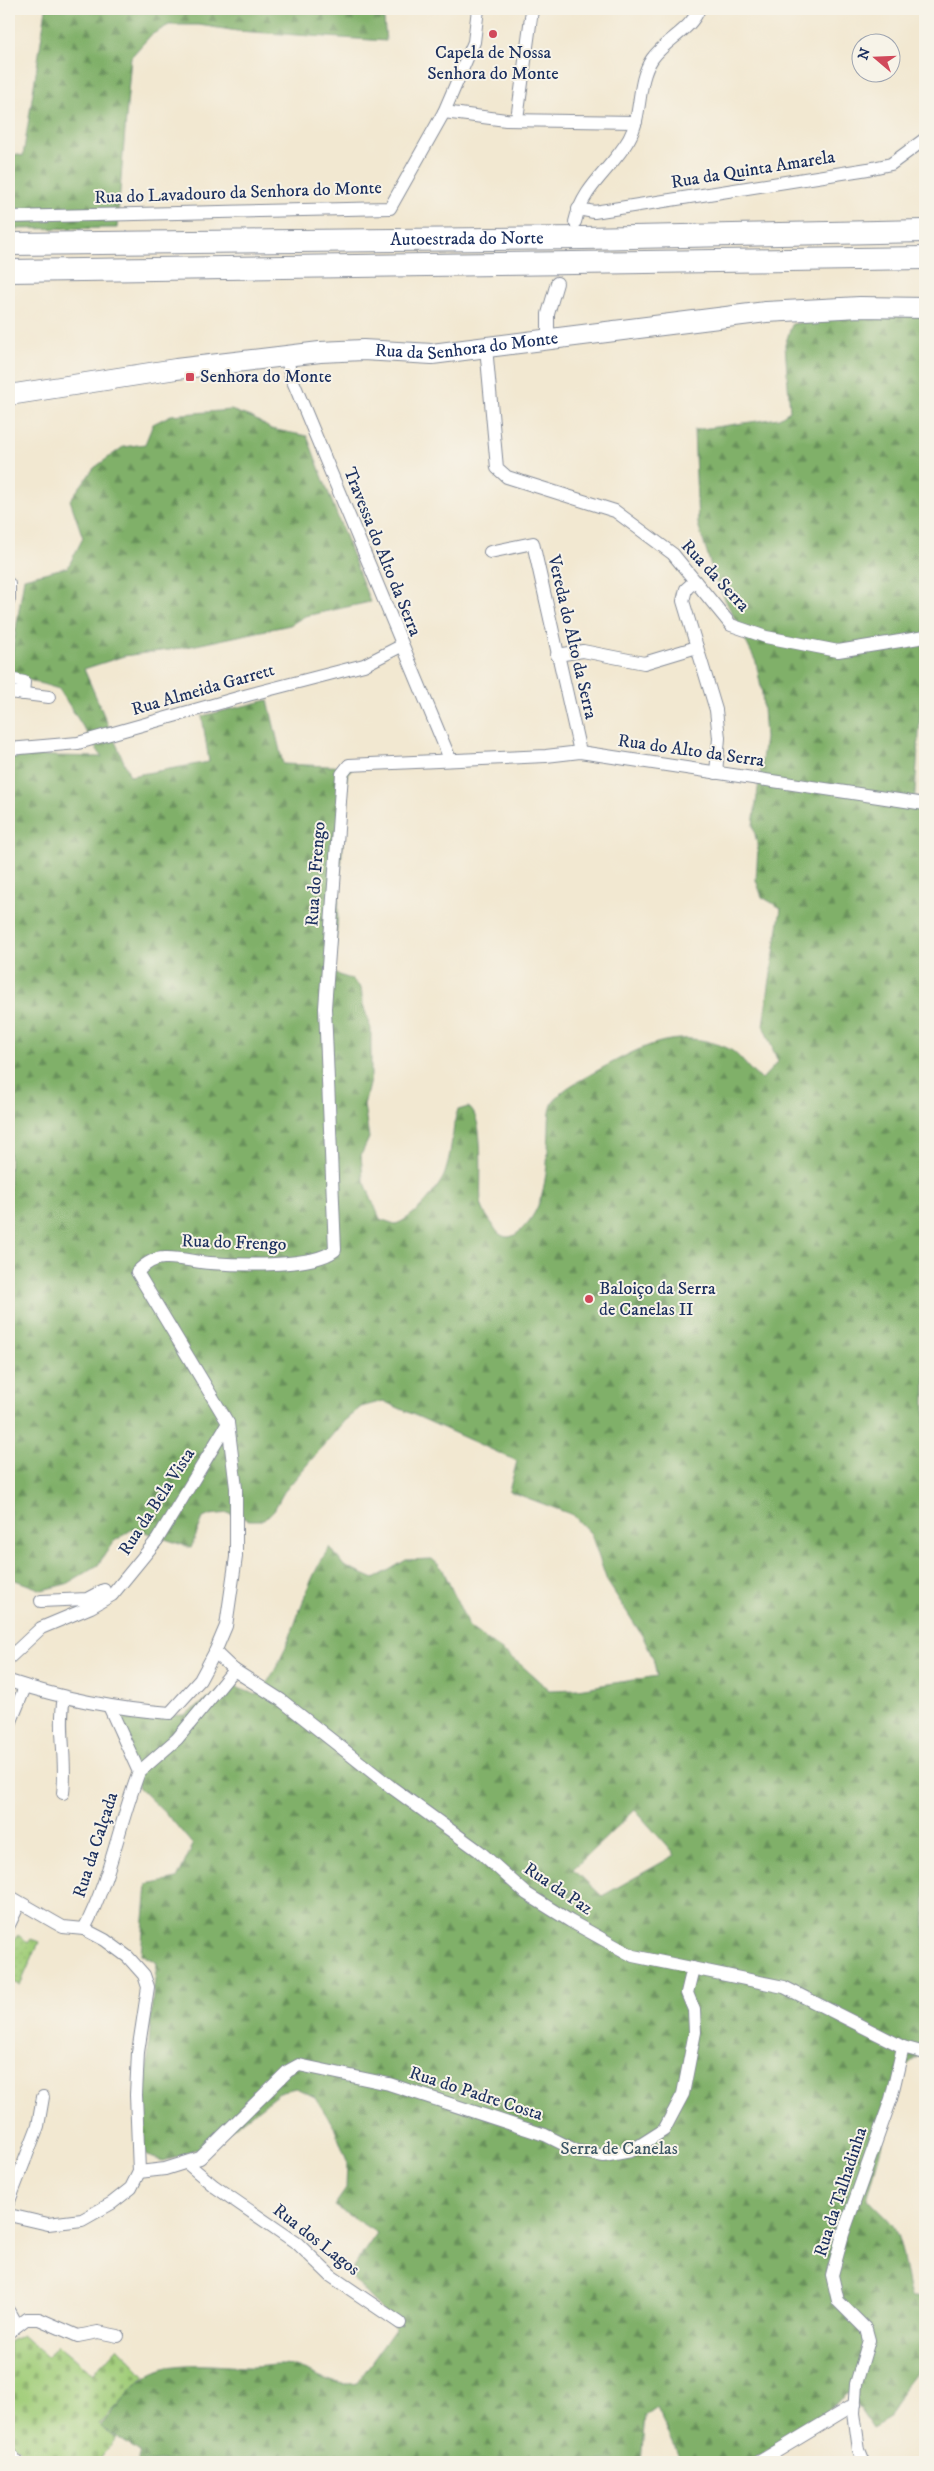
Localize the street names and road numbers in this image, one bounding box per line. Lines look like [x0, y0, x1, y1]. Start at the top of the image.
street label: Rua da Quinta Amarela [669, 146, 837, 194]
street label: Rua do Lavadouro da Senhora do Monte [94, 177, 382, 209]
street label: Autoestrada do Norte [390, 227, 544, 251]
street label: Rua da Senhora do Monte [374, 327, 559, 365]
street label: Travessa do Alto da Serra [338, 464, 426, 640]
street label: Rua da Serra [676, 535, 754, 617]
street label: Vereda do Alto da Serra [542, 552, 602, 722]
street label: Rua Almeida Garrett [129, 659, 277, 721]
street label: Rua do Alto da Serra [617, 730, 766, 772]
street label: Rua do Frengo [301, 821, 331, 927]
street label: Rua do Frengo [181, 1230, 287, 1256]
street label: Rua da Bela Vista [114, 1444, 200, 1560]
street label: Rua da Calçada [69, 1789, 124, 1901]
street label: Rua da Paz [519, 1858, 597, 1920]
street label: Rua do Padre Costa [407, 2062, 546, 2126]
street label: Rua da Talhadinha [810, 2124, 872, 2260]
street label: Rua dos Lagos [268, 2199, 364, 2281]

